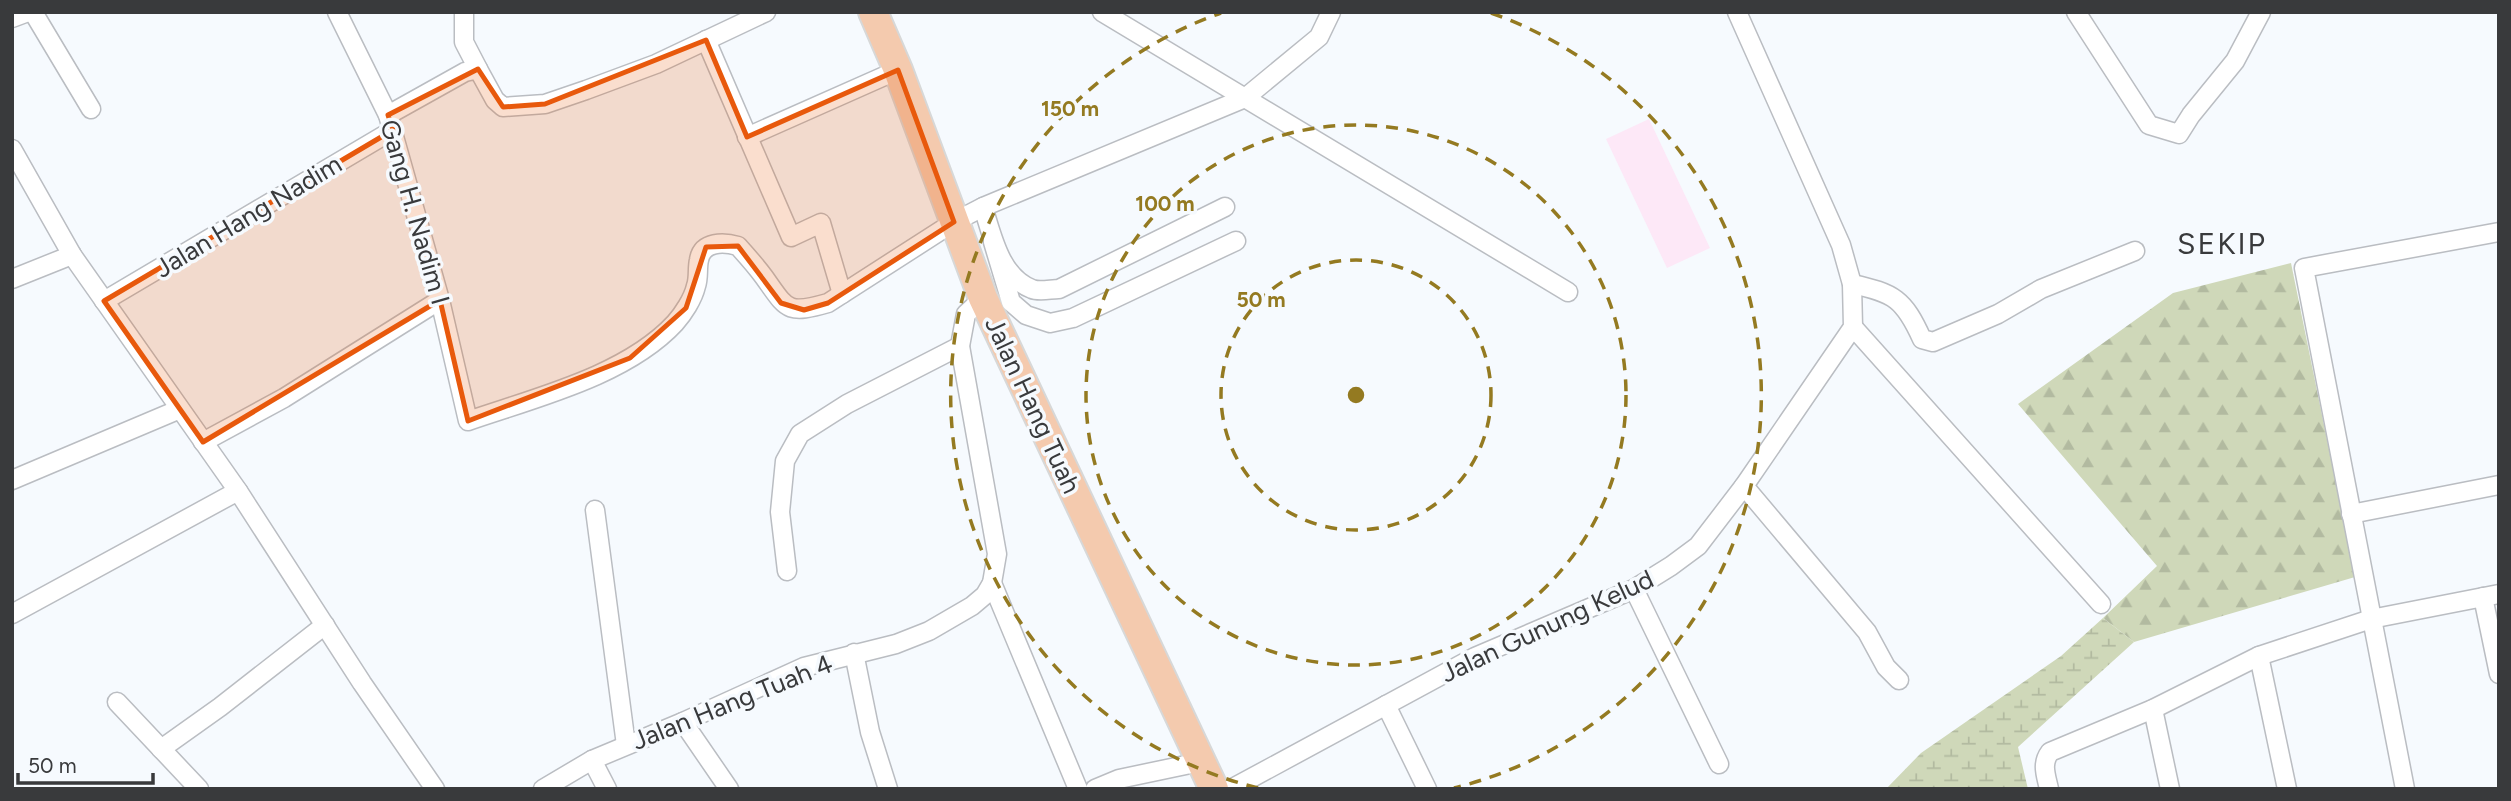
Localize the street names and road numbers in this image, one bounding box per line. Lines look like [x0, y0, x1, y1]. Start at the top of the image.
street label: Gang H. Nadim I [373, 116, 457, 308]
street label: Jalan Hang Nadim [149, 148, 347, 284]
street label: Jalan Hang Tuah [978, 312, 1088, 498]
street label: Jalan Gunung Kelud [1435, 563, 1659, 689]
street label: Jalan Hang Tuah 4 [627, 647, 837, 757]

